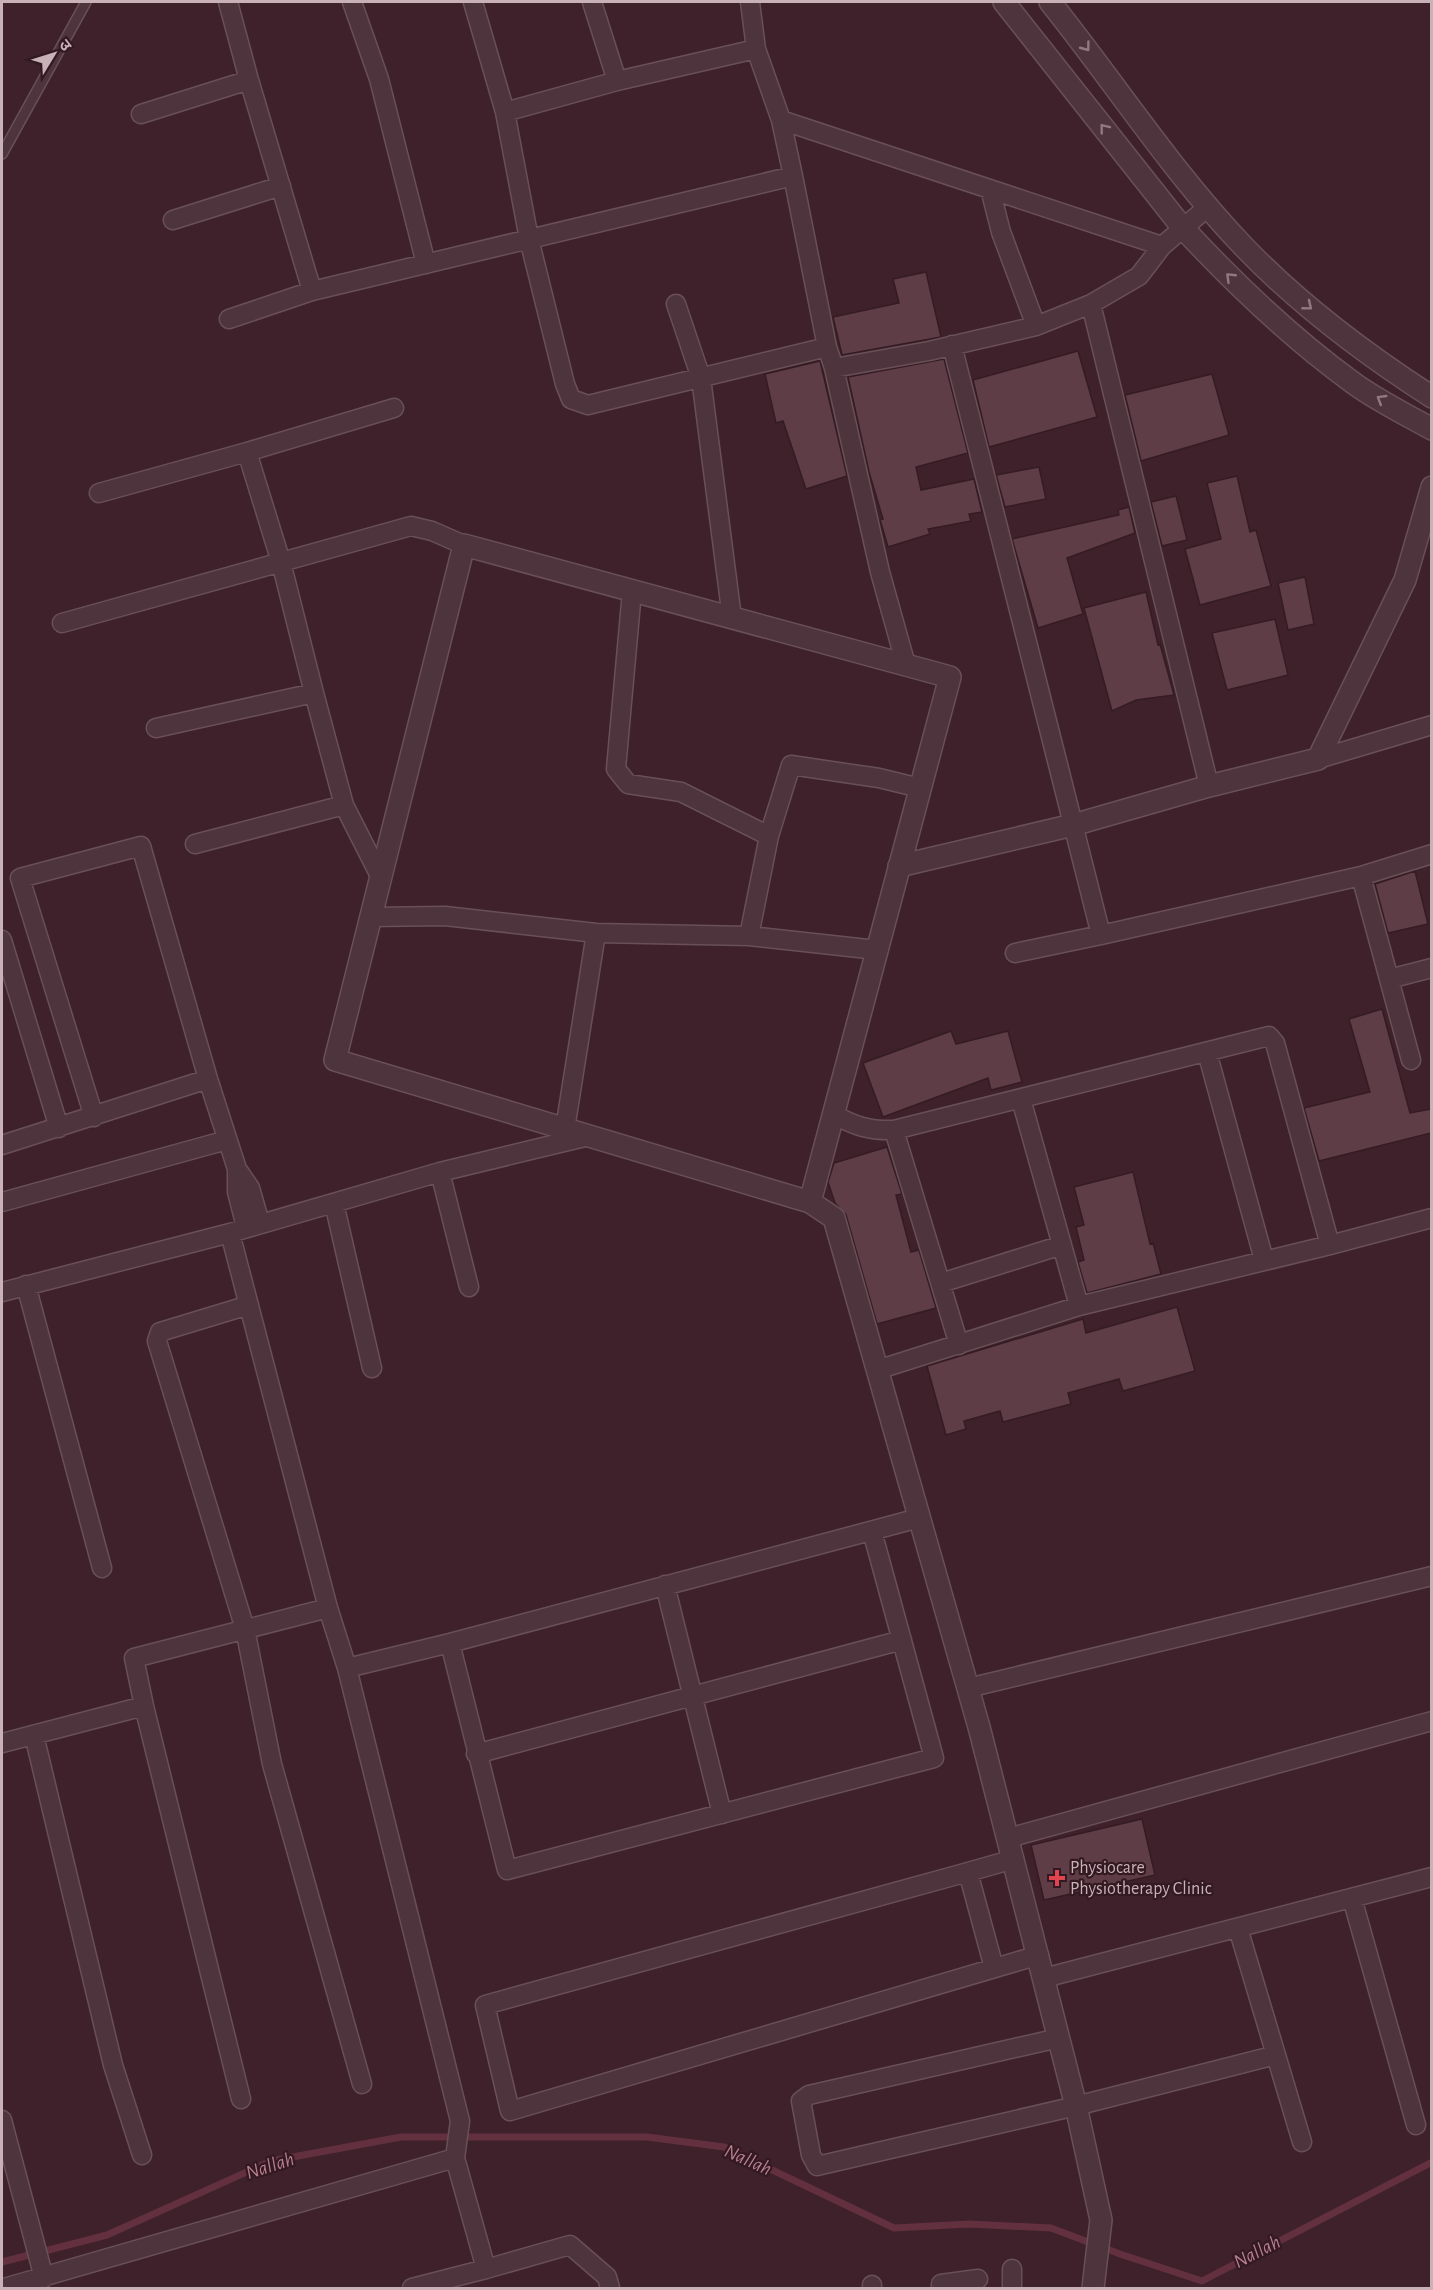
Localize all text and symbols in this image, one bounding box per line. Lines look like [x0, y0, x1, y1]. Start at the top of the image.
north arrow [24, 24, 84, 84]
text: उ [56, 37, 75, 54]
one-way arrow [1079, 41, 1090, 52]
one-way arrow [1100, 124, 1111, 135]
one-way arrow [1226, 273, 1237, 284]
one-way arrow [1301, 299, 1312, 310]
one-way arrow [1377, 395, 1387, 407]
place label: Physiocare Physiotherapy Clinic [1070, 1859, 1212, 1898]
marker: Physiocare Physiotherapy Clinic [1048, 1869, 1066, 1887]
water label: Nallah [721, 2141, 775, 2179]
water label: Nallah [243, 2149, 297, 2183]
water label: Nallah [1230, 2232, 1284, 2272]

